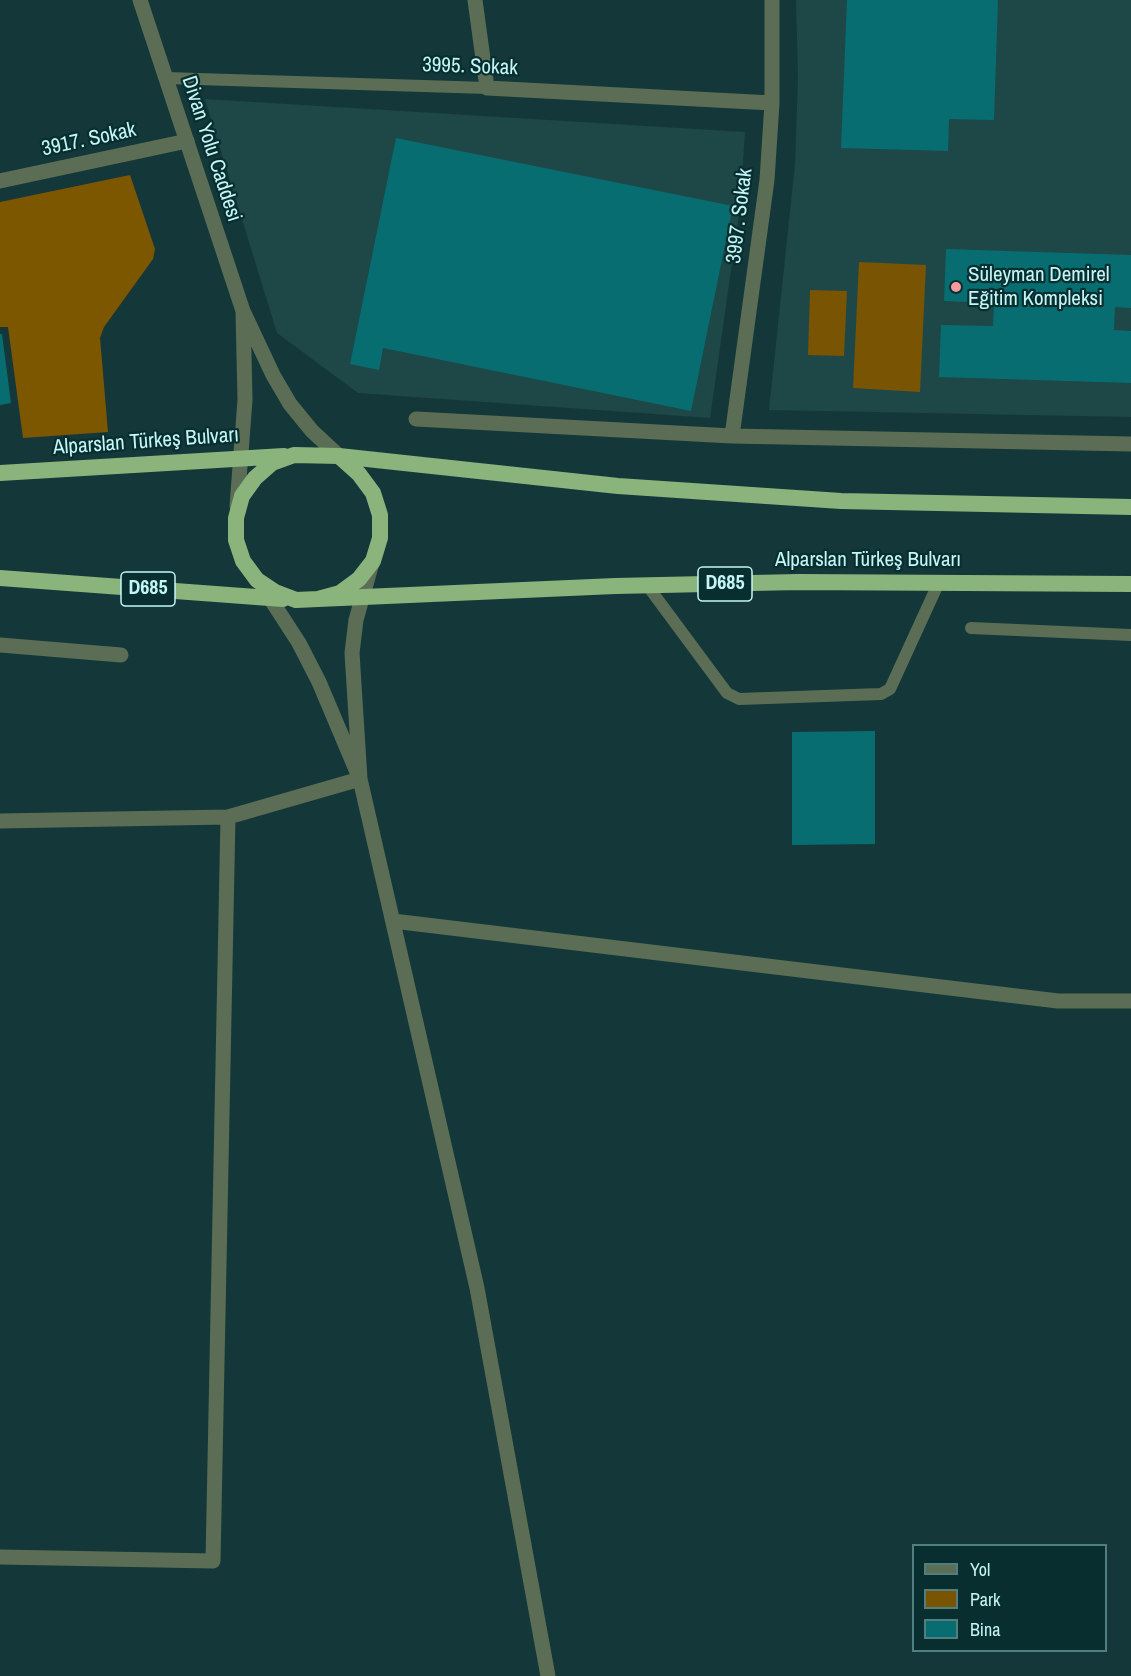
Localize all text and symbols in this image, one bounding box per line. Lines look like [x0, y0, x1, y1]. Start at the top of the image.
street label: 3995. Sokak [422, 53, 518, 81]
street label: Divan Yolu Caddesi [176, 73, 246, 225]
street label: 3917. Sokak [40, 118, 138, 162]
street label: 3997. Sokak [722, 167, 758, 265]
place label: Süleyman Demirel Eğitim Kompleksi [968, 262, 1110, 312]
marker: Süleyman Demirel Eğitim Kompleksi [949, 280, 963, 294]
street label: Alparslan Türkeş Bulvarı [52, 423, 240, 461]
street label: Alparslan Türkeş Bulvarı [775, 547, 961, 573]
road number: D685 [698, 567, 752, 601]
road number: D685 [121, 572, 175, 606]
legend [912, 1544, 1107, 1652]
text: Yol [970, 1557, 990, 1582]
text: Park [970, 1587, 1000, 1612]
text: Bina [970, 1617, 1000, 1642]

